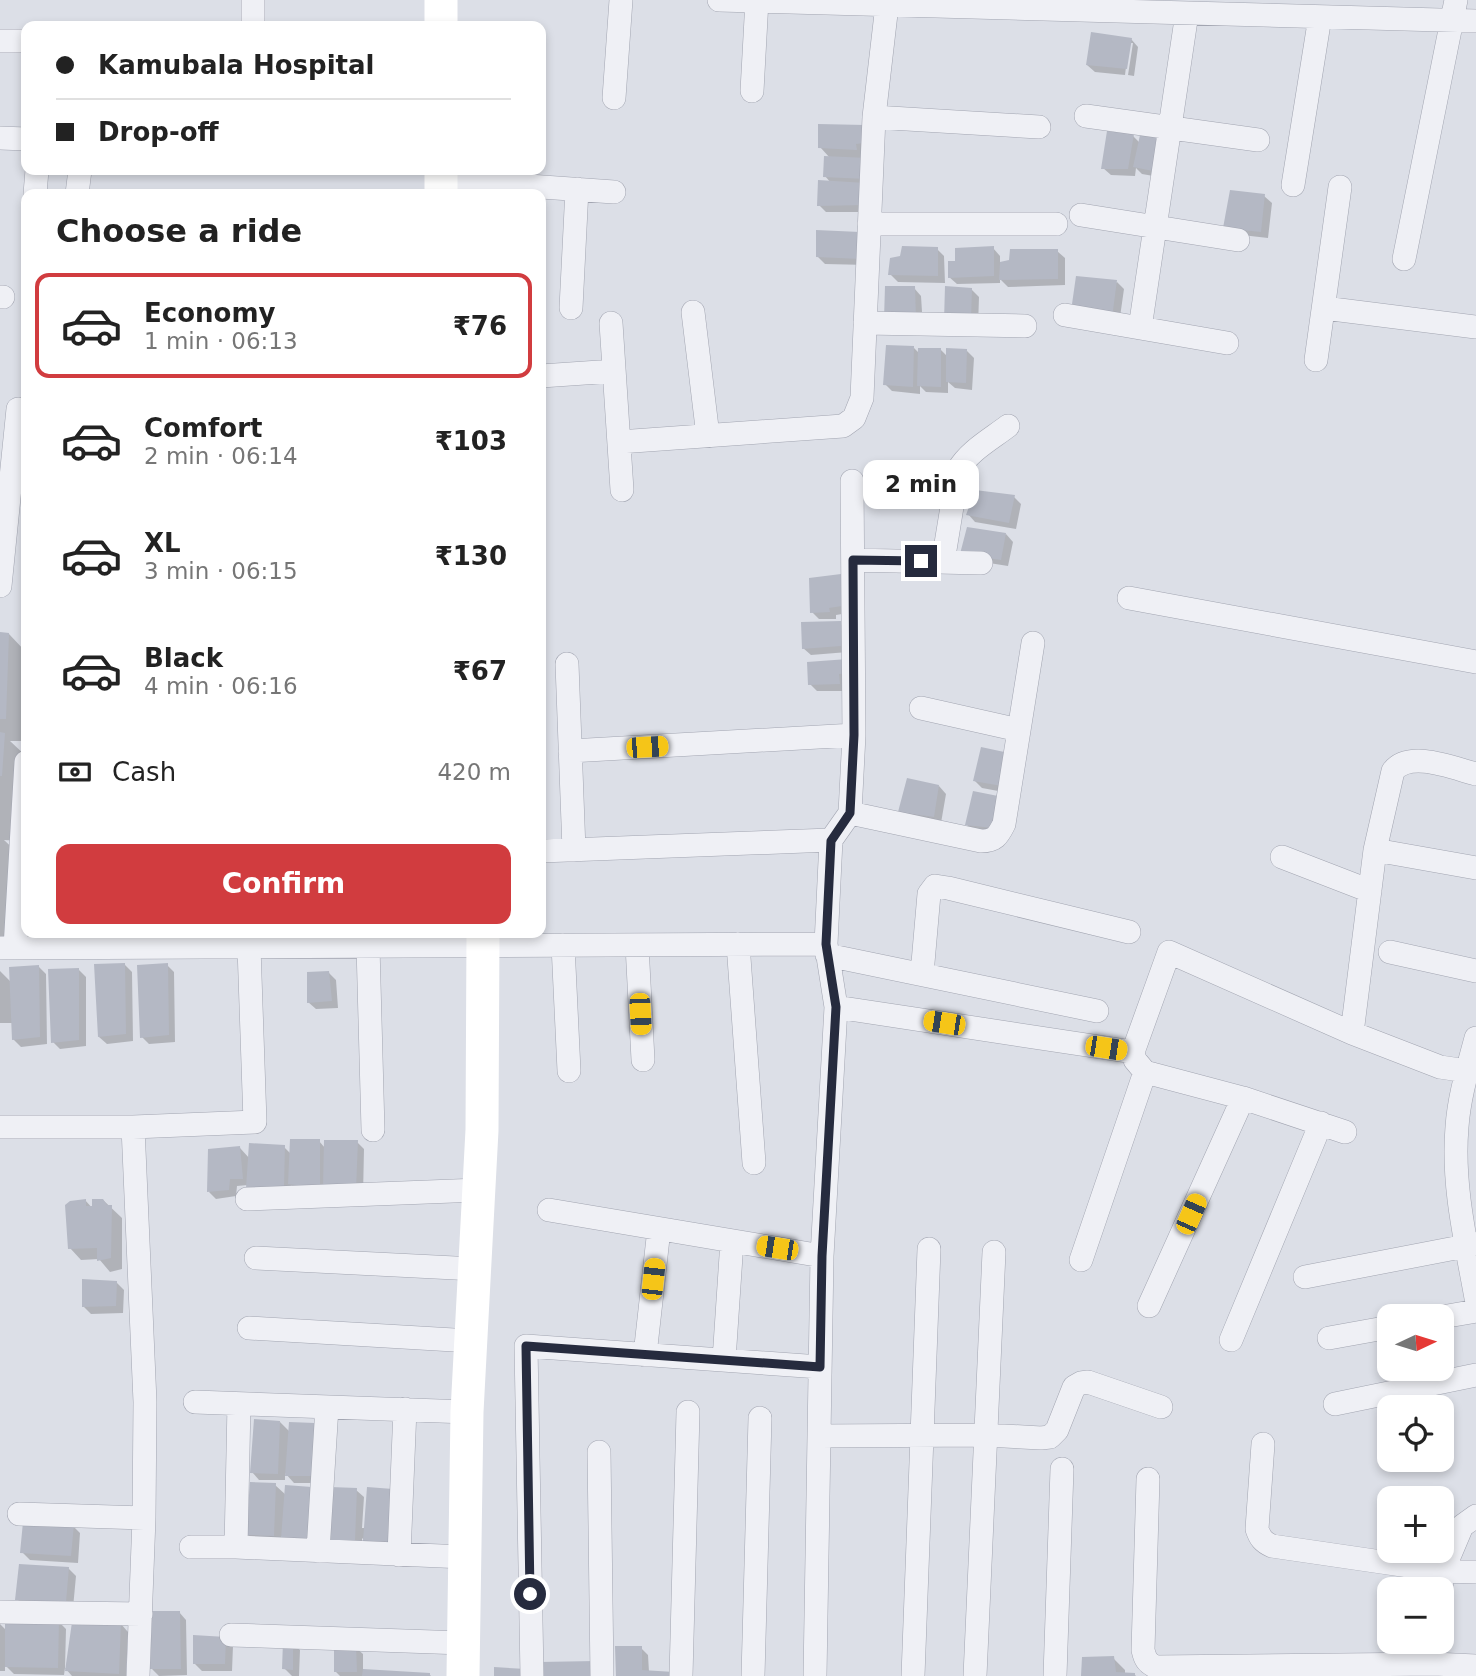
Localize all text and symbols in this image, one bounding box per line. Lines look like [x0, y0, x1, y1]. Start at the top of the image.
text: Kamubala Hospital [98, 50, 374, 80]
text: Drop-off [98, 117, 219, 147]
text: Choose a ride [56, 212, 302, 250]
icon: car [60, 294, 123, 357]
text: Economy [144, 298, 275, 328]
text: ₹76 [453, 311, 507, 341]
text: 1 min · 06:13 [144, 328, 298, 354]
icon: car [60, 409, 123, 472]
text: Comfort [144, 413, 262, 443]
text: ₹103 [435, 426, 507, 456]
text: 2 min · 06:14 [144, 443, 298, 469]
callout: 2 min [863, 460, 979, 508]
text: 2 min [885, 471, 957, 497]
icon: car [60, 524, 123, 587]
text: XL [144, 528, 181, 558]
text: ₹130 [435, 541, 507, 571]
route end [905, 545, 937, 577]
text: 3 min · 06:15 [144, 558, 298, 584]
icon: car [60, 639, 123, 702]
text: Black [144, 643, 223, 673]
text: ₹67 [453, 656, 507, 686]
text: 4 min · 06:16 [144, 673, 298, 699]
car [626, 735, 669, 759]
icon: cash [56, 753, 94, 791]
text: Cash [112, 757, 176, 787]
text: 420 m [437, 759, 511, 785]
button: Confirm [56, 844, 511, 924]
car [629, 992, 652, 1036]
car [922, 1009, 967, 1037]
car [1084, 1034, 1129, 1062]
car [1173, 1191, 1210, 1237]
car [755, 1234, 800, 1262]
car [641, 1257, 666, 1301]
north arrow [1377, 1304, 1454, 1381]
map controls [1377, 1304, 1454, 1654]
button: locate [1377, 1395, 1454, 1472]
button: + [1377, 1486, 1454, 1563]
button: − [1377, 1577, 1454, 1654]
route start [514, 1578, 546, 1610]

